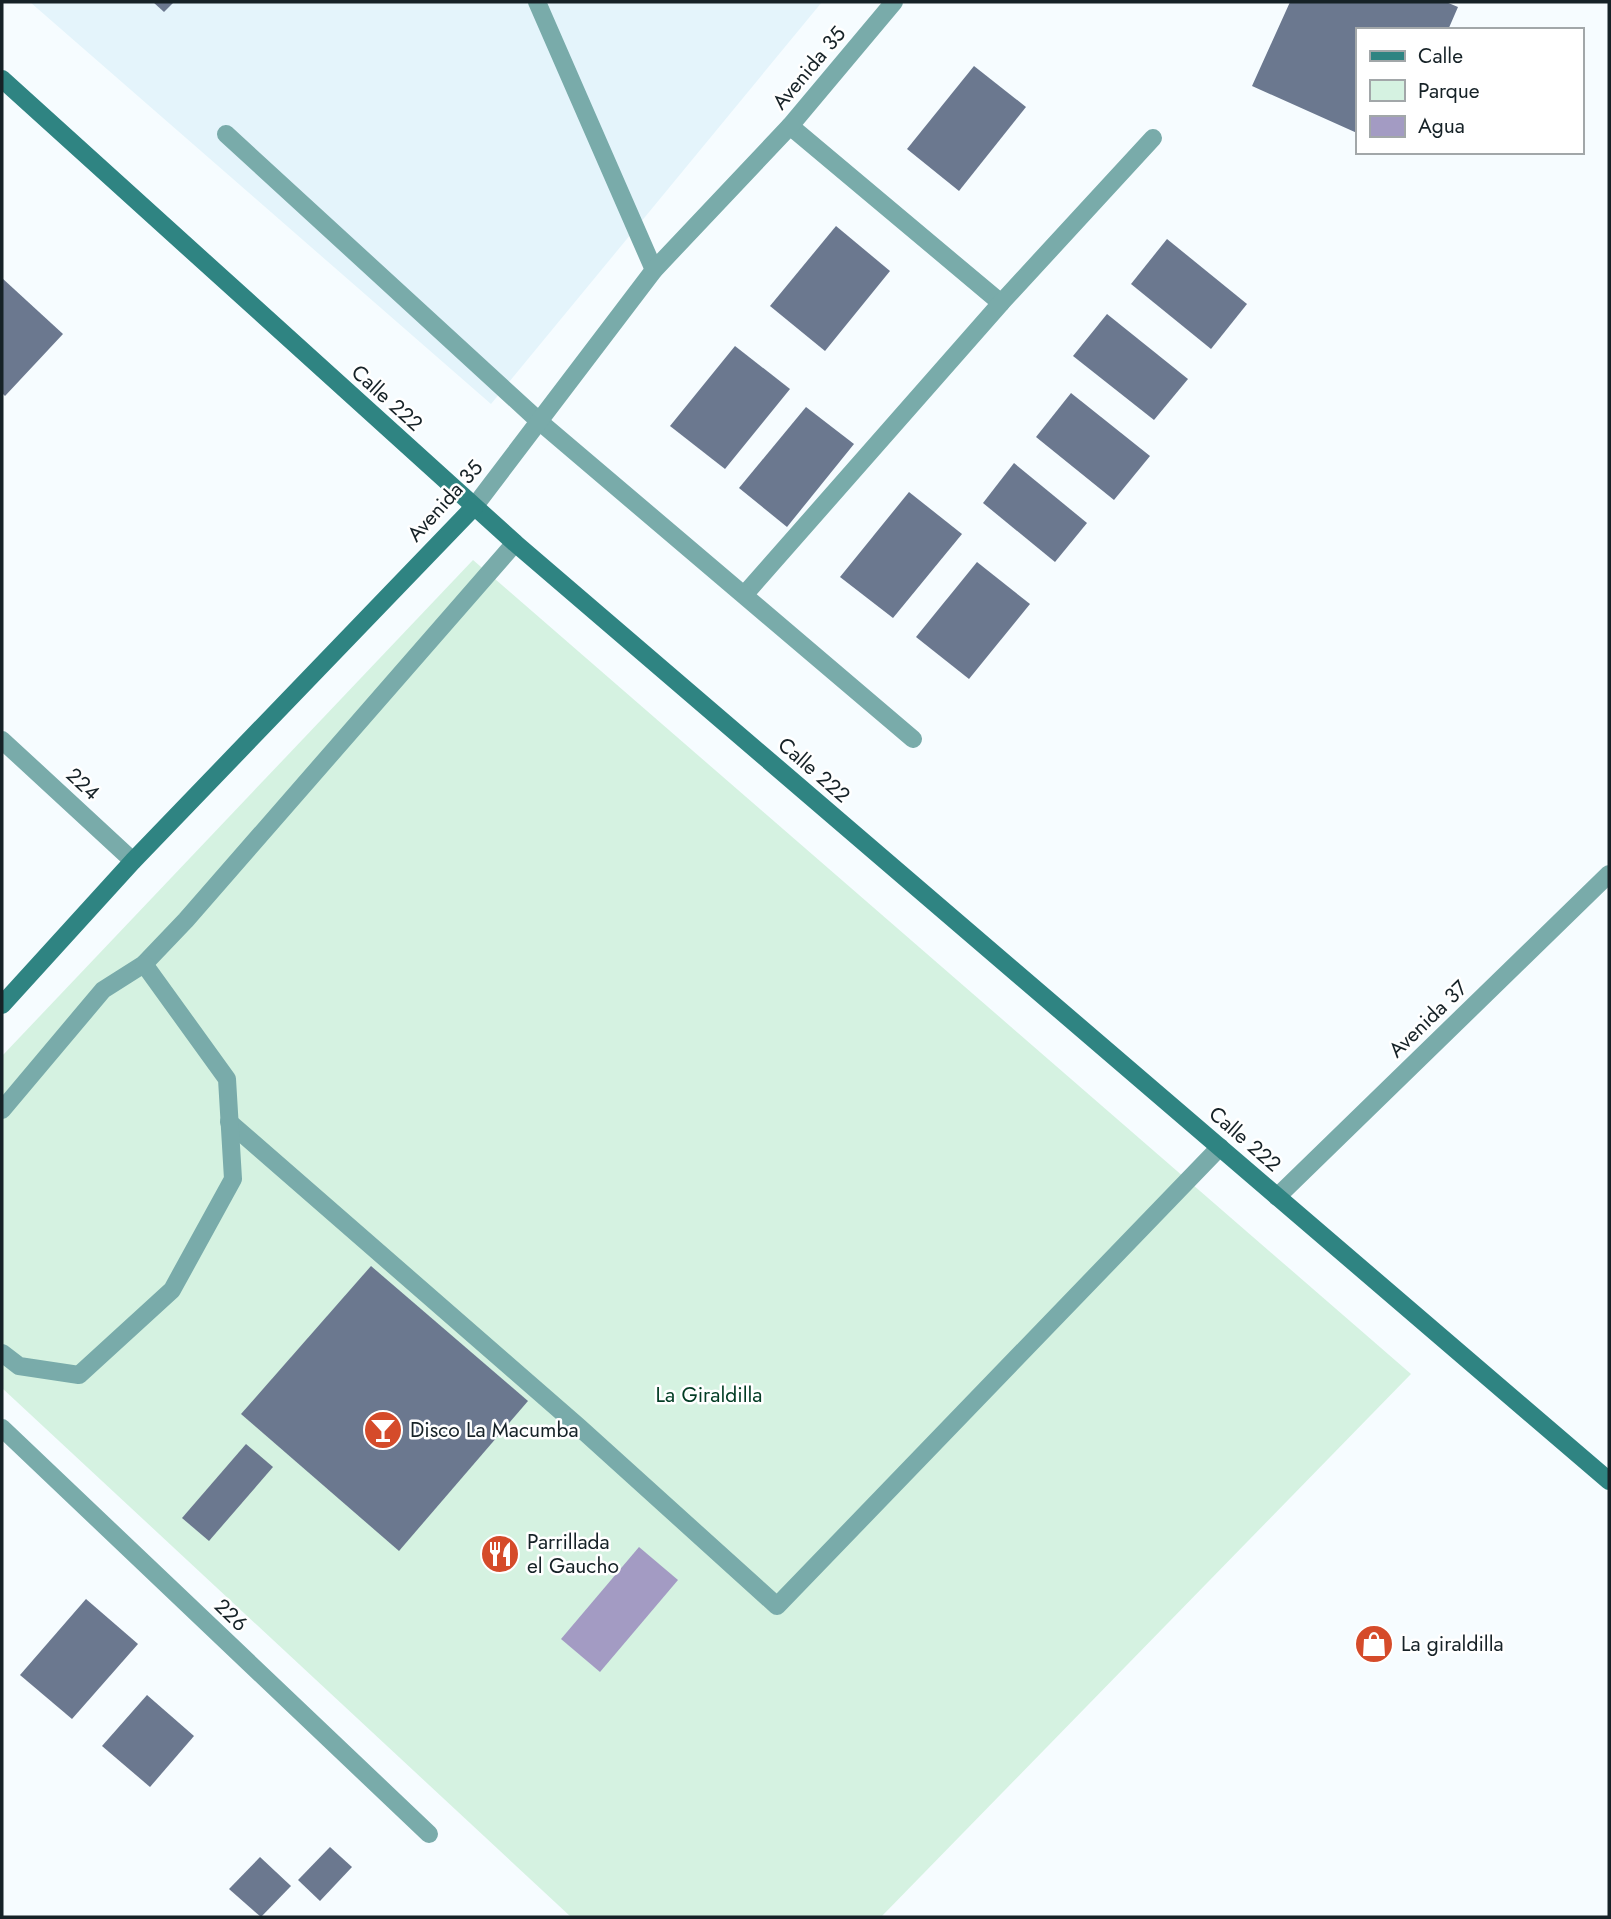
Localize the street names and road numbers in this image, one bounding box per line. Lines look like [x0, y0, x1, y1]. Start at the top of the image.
street label: Avenida 35 [765, 20, 853, 116]
street label: Calle 222 [345, 358, 429, 438]
street label: Avenida 35 [400, 454, 490, 548]
street label: Calle 222 [771, 730, 857, 810]
street label: 224 [60, 761, 106, 807]
street label: Avenida 37 [1382, 974, 1474, 1064]
street label: Calle 222 [1202, 1099, 1288, 1179]
street label: 226 [208, 1592, 254, 1638]

